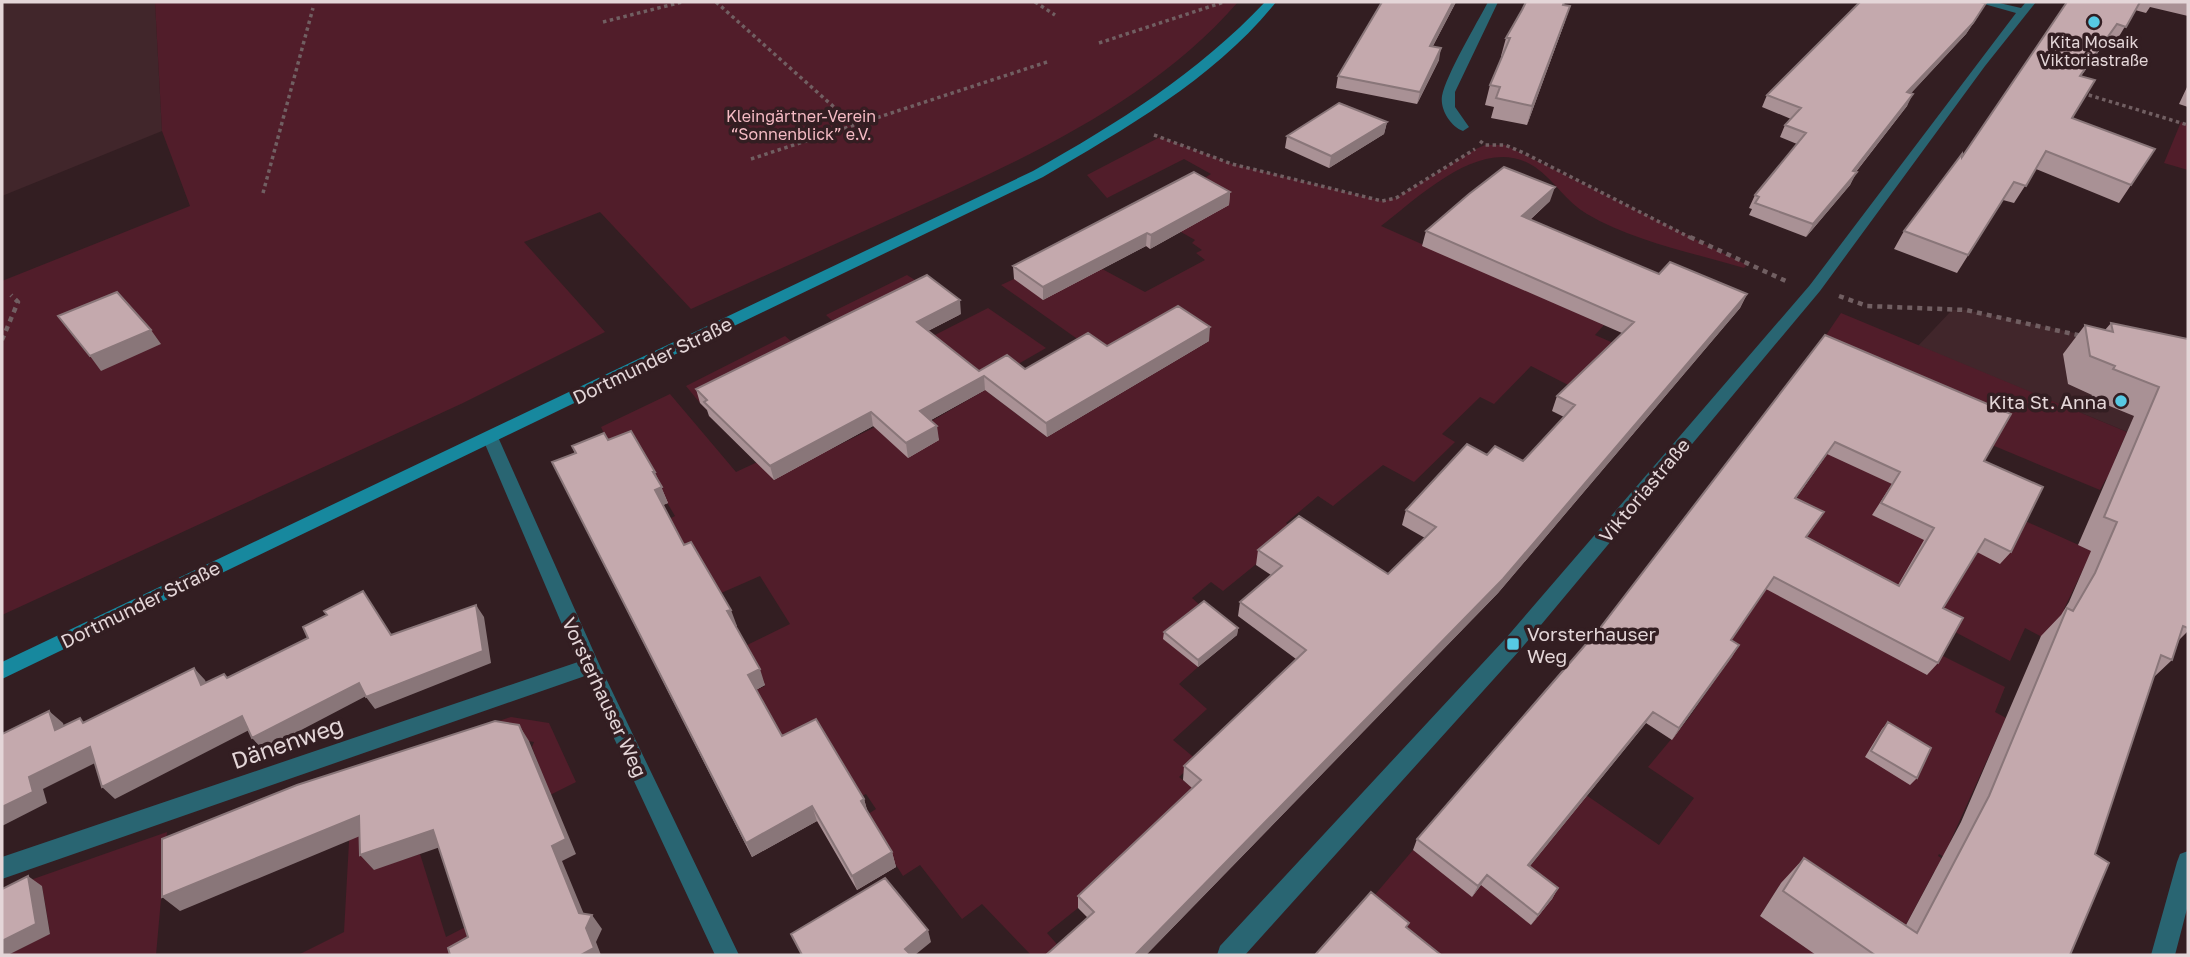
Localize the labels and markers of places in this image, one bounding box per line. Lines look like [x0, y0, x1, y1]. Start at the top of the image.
marker: Kita Mosaik Viktoriastraße [2086, 14, 2102, 30]
place label: Kita Mosaik Viktoriastraße [2040, 32, 2148, 70]
place label: Kita St. Anna [1988, 390, 2107, 413]
marker: Kita St. Anna [2113, 393, 2129, 409]
place label: Vorsterhauser Weg [1527, 622, 1657, 667]
marker: Vorsterhauser Weg [1505, 636, 1521, 652]

